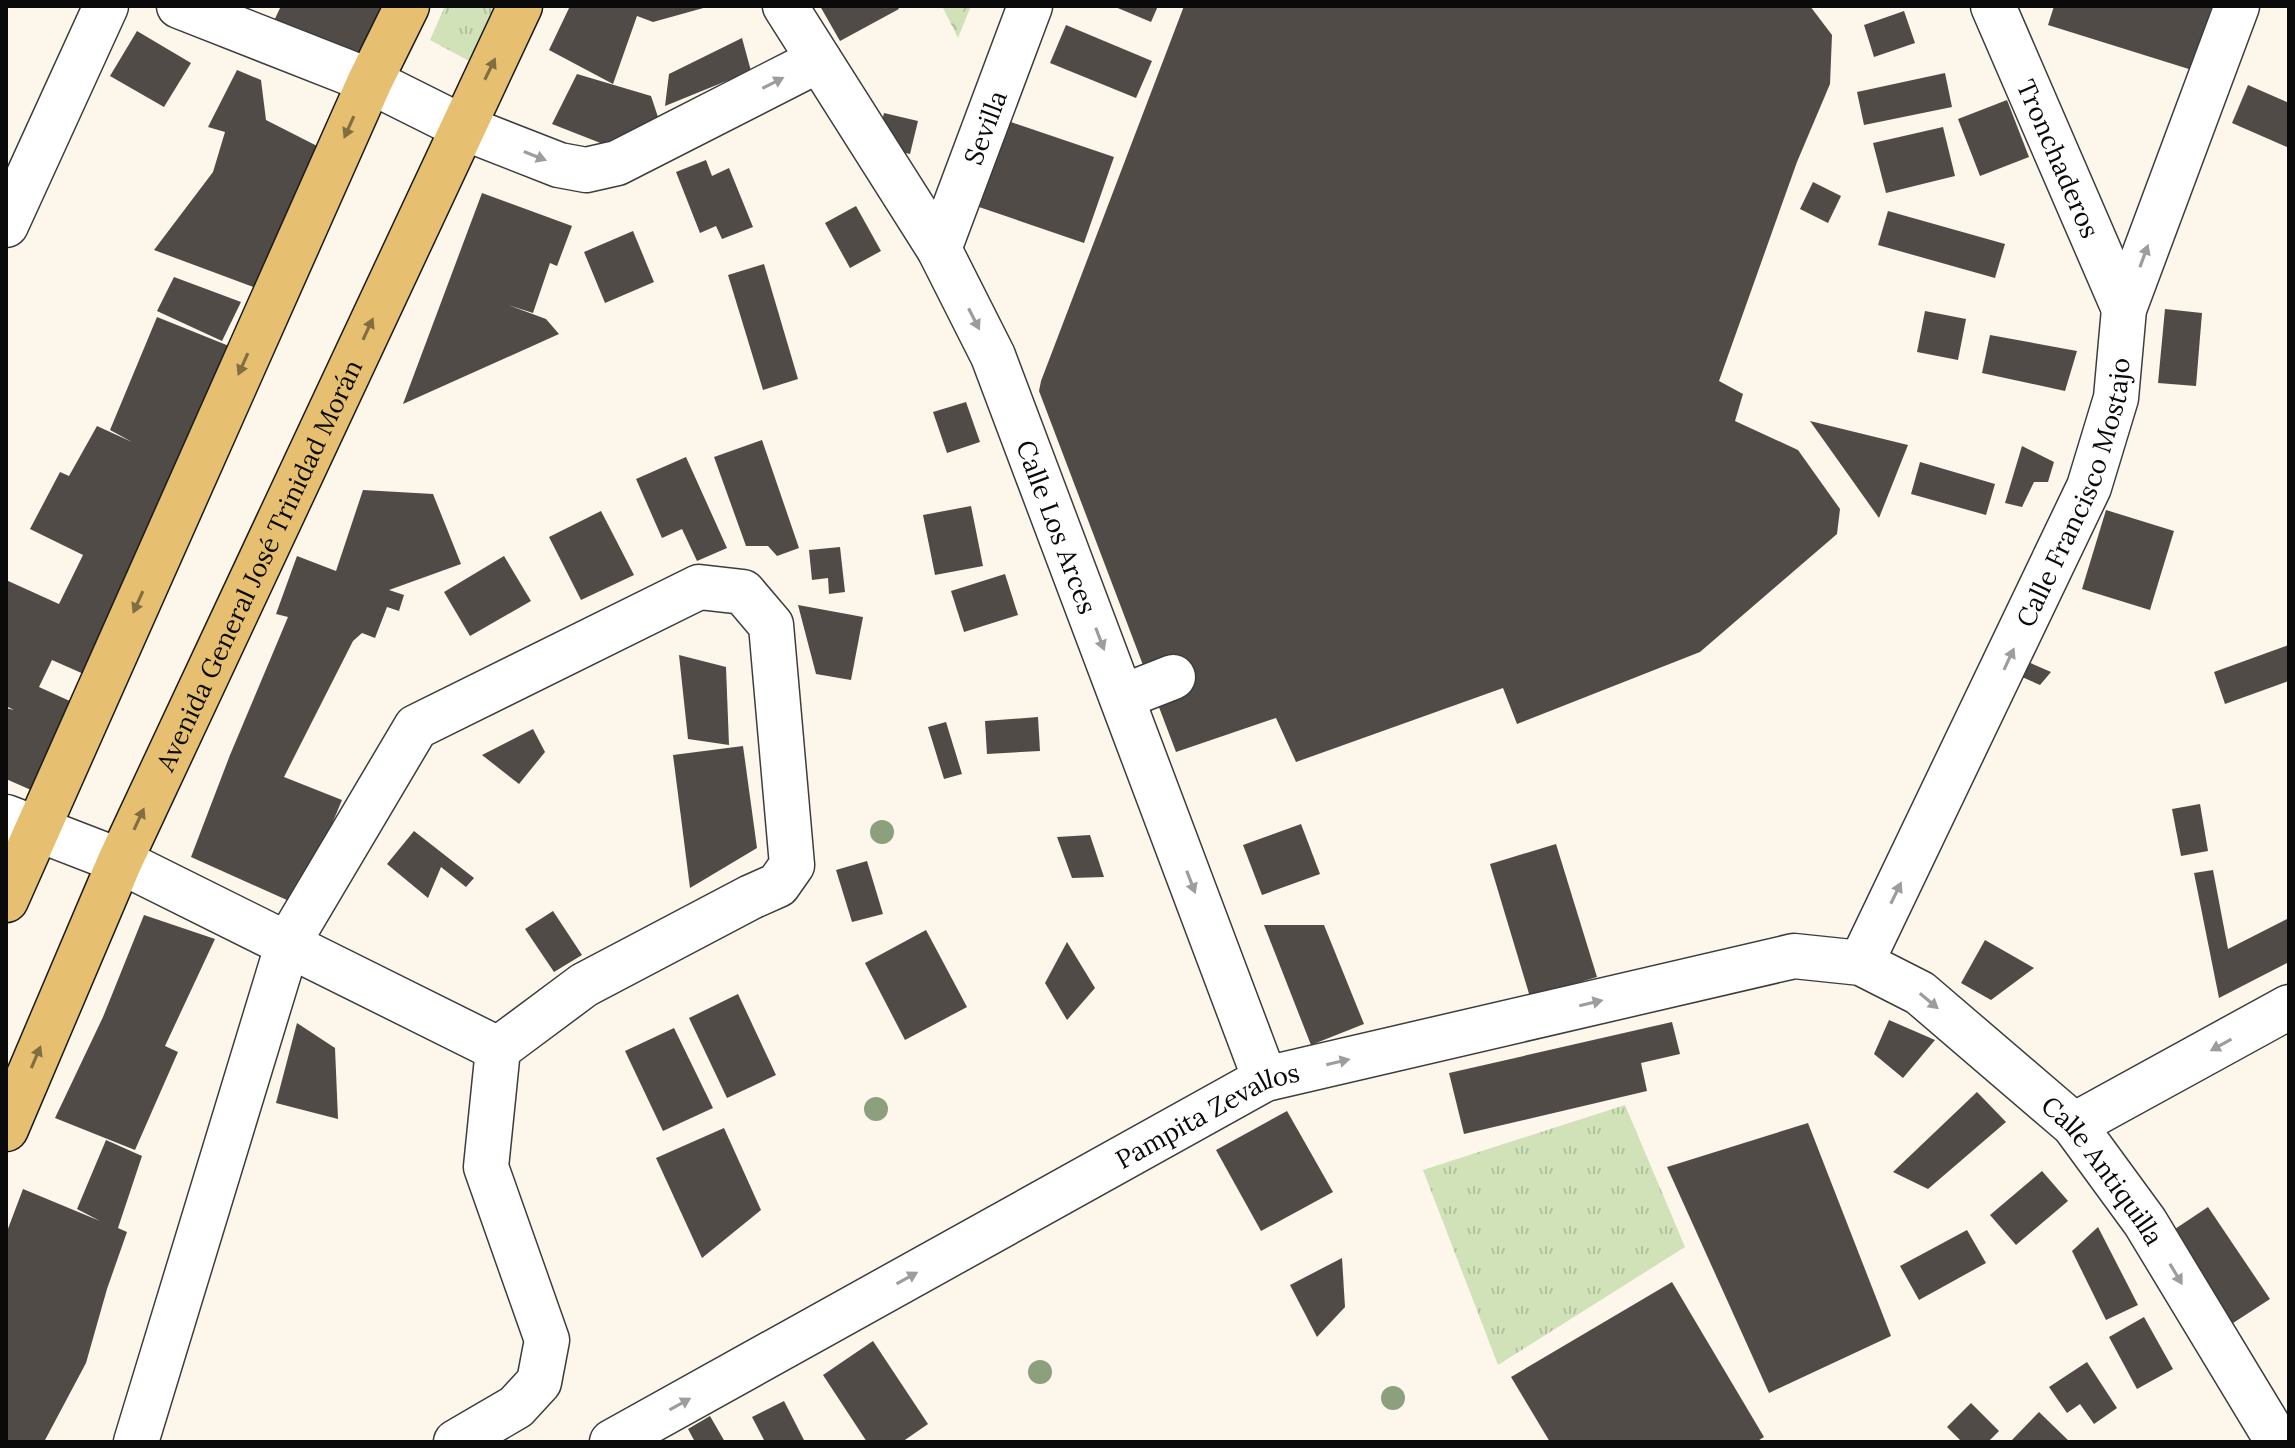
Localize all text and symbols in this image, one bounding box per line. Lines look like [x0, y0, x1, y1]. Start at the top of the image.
one-way arrow [483, 57, 497, 80]
street label: Tronchaderos [2010, 74, 2108, 243]
one-way arrow [761, 77, 784, 90]
street label: Sevilla [956, 86, 1014, 169]
one-way arrow [342, 115, 356, 139]
one-way arrow [523, 149, 547, 162]
one-way arrow [2138, 244, 2151, 268]
one-way arrow [968, 307, 981, 330]
one-way arrow [361, 318, 375, 341]
one-way arrow [237, 352, 250, 376]
street label: Avenida General José Trinidad Morán [148, 354, 369, 777]
street label: Calle Francisco Mostajo [2008, 356, 2136, 632]
street label: Calle Los Arces [1010, 435, 1105, 618]
one-way arrow [131, 590, 144, 614]
one-way arrow [1094, 627, 1107, 651]
one-way arrow [2002, 647, 2016, 670]
one-way arrow [132, 807, 146, 830]
one-way arrow [1185, 870, 1198, 894]
one-way arrow [1889, 881, 1902, 904]
one-way arrow [1919, 992, 1939, 1009]
one-way arrow [1579, 996, 1604, 1009]
one-way arrow [2209, 1038, 2232, 1051]
one-way arrow [30, 1045, 43, 1069]
street label: Pampita Zevallos [1109, 1055, 1302, 1175]
one-way arrow [1325, 1055, 1350, 1068]
street label: Calle Antiquilla [2035, 1088, 2171, 1251]
one-way arrow [2169, 1263, 2183, 1285]
one-way arrow [896, 1271, 918, 1285]
one-way arrow [669, 1397, 691, 1411]

